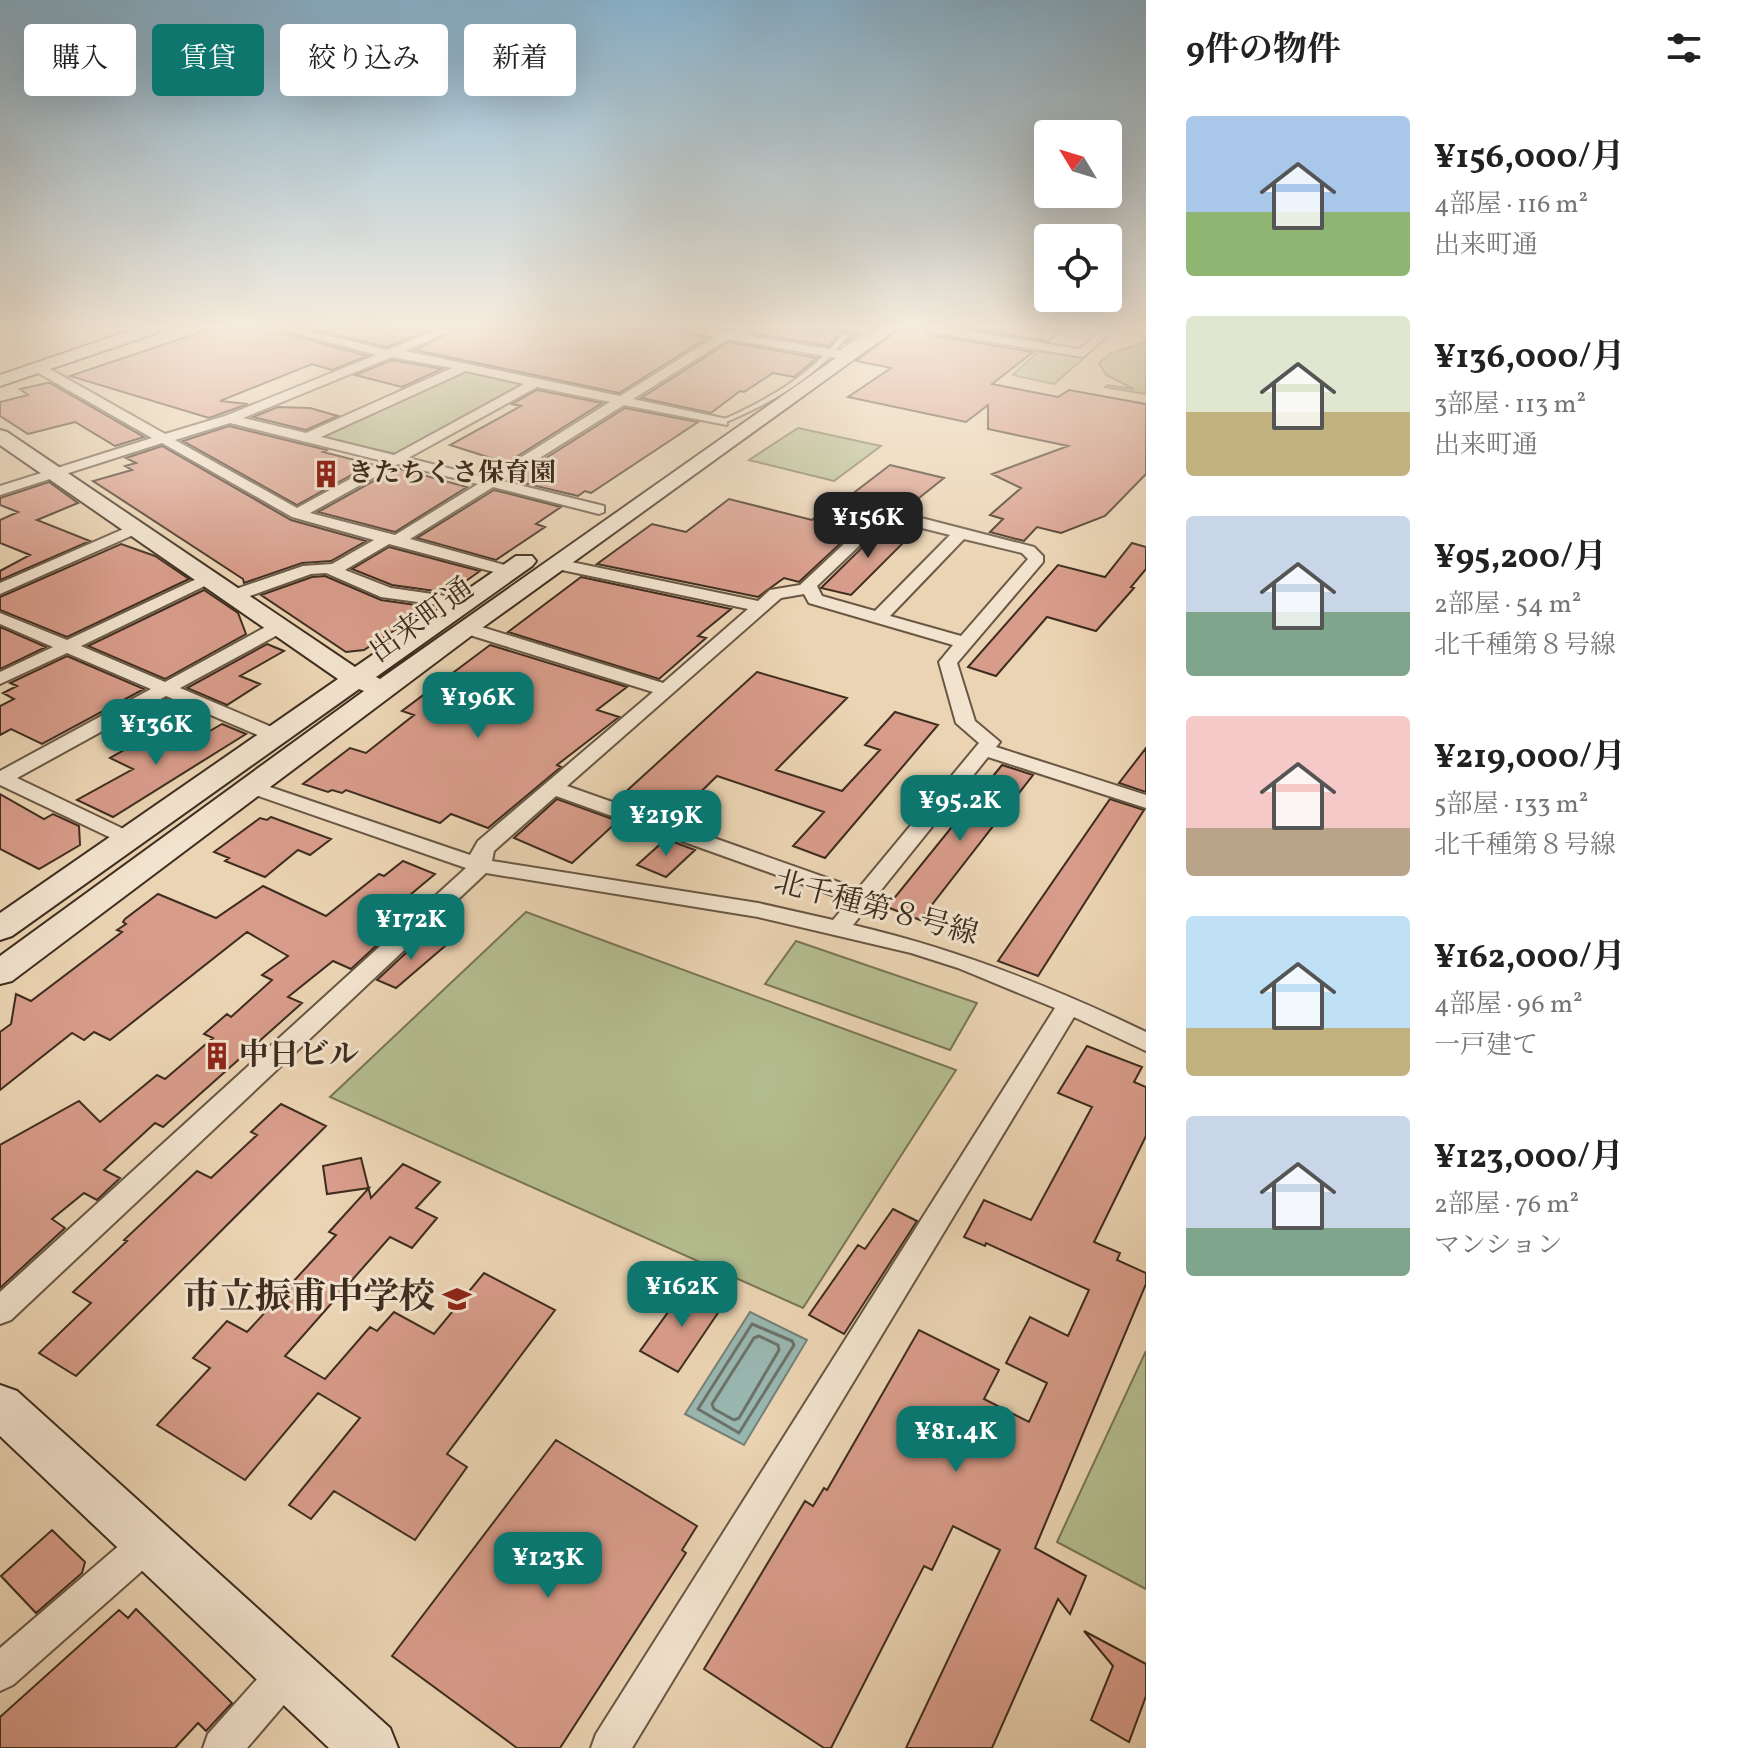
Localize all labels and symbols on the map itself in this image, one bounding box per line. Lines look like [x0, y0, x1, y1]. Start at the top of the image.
north arrow [1034, 120, 1122, 208]
place label: きたちくさ保育園 [348, 456, 556, 492]
building icon: きたちくさ保育園 [311, 459, 341, 489]
pin: ¥156K [812, 492, 924, 560]
street label: 出来町通 [361, 569, 483, 673]
pin: ¥196K [422, 672, 534, 740]
pin: ¥136K [100, 699, 212, 767]
pin: ¥95.2K [895, 775, 1025, 843]
pin: ¥219K [610, 790, 722, 858]
street label: 北千種第８号線 [769, 862, 983, 956]
pin: ¥172K [355, 894, 467, 962]
place label: 中日ビル [239, 1035, 359, 1077]
building icon: 中日ビル [202, 1041, 232, 1071]
pin: ¥162K [626, 1261, 738, 1329]
place label: 市立振甫中学校 [183, 1274, 435, 1324]
school or university icon: 市立振甫中学校 [442, 1284, 472, 1314]
pin: ¥81.4K [891, 1406, 1021, 1474]
pin: ¥123K [492, 1532, 604, 1600]

